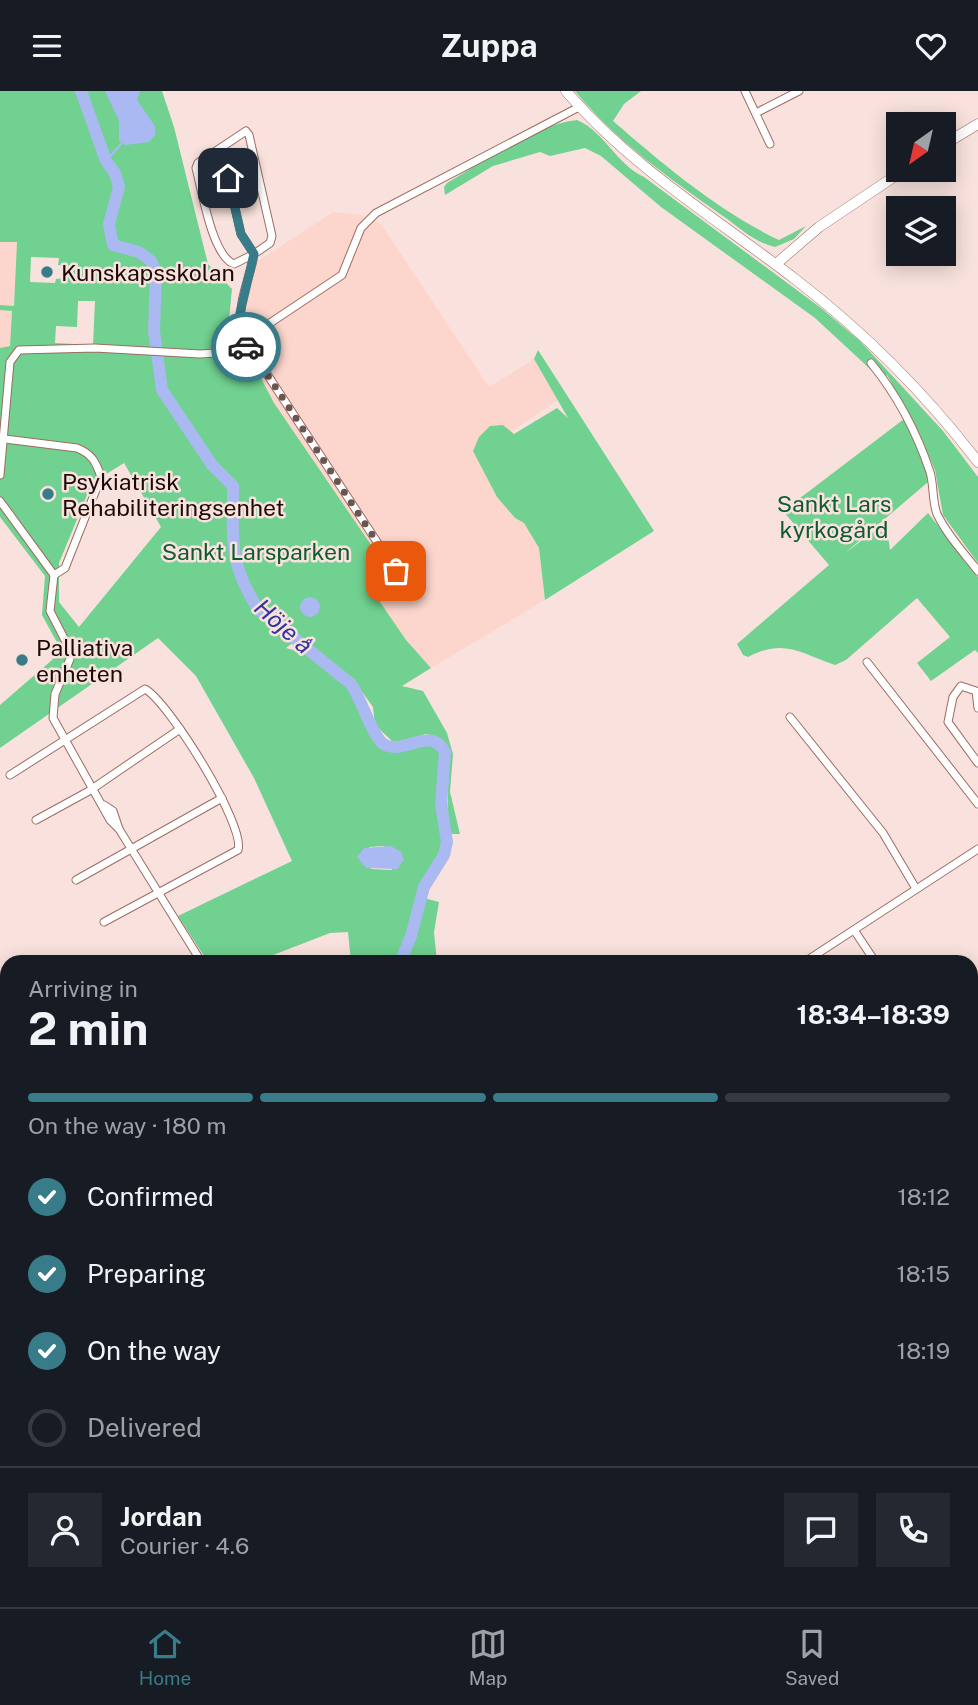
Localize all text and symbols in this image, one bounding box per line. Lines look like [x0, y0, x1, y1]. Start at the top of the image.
icon: menu [28, 27, 66, 65]
text: Zuppa [440, 27, 538, 64]
icon: heart [912, 27, 950, 65]
north arrow [886, 112, 956, 182]
map controls [886, 112, 956, 266]
pin [198, 148, 258, 208]
icon: home [209, 159, 247, 197]
button: layers [886, 196, 956, 266]
place label: Kunskapsskolan [61, 259, 235, 286]
marker: Kunskapsskolan [39, 264, 55, 280]
courier [211, 312, 281, 382]
icon: car [227, 328, 265, 366]
place label: Psykiatrisk Rehabiliteringsenhet [62, 468, 285, 521]
marker: Psykiatrisk Rehabiliteringsenhet [40, 486, 56, 502]
park label: Sankt Lars kyrkogård [777, 490, 891, 543]
park label: Sankt Larsparken [162, 538, 350, 565]
pin [366, 541, 426, 601]
icon: bag [377, 552, 415, 590]
water label: Höje å [249, 593, 319, 659]
place label: Palliativa enheten [36, 634, 133, 687]
marker: Palliativa enheten [14, 652, 30, 668]
text: Arriving in [28, 975, 138, 1002]
text: 18:34–18:39 [797, 999, 950, 1030]
text: 2 min [28, 1001, 148, 1055]
text: On the way · 180 m [28, 1112, 226, 1139]
icon: check [28, 1178, 66, 1216]
text: Confirmed [87, 1181, 214, 1212]
text: 18:12 [897, 1183, 950, 1210]
icon: check [28, 1255, 66, 1293]
text: Preparing [87, 1258, 206, 1289]
text: 18:15 [896, 1260, 950, 1287]
icon: check [28, 1332, 66, 1370]
text: On the way [87, 1335, 221, 1366]
text: 18:19 [897, 1337, 950, 1364]
text: Delivered [87, 1412, 202, 1443]
button: person [28, 1493, 102, 1567]
button: chat [784, 1493, 858, 1567]
button: phone [876, 1493, 950, 1567]
text: Jordan [120, 1501, 202, 1532]
text: Courier · 4.6 [120, 1532, 249, 1559]
tab: Home [139, 1625, 191, 1689]
tab: Map [469, 1625, 507, 1689]
tab: Saved [785, 1625, 839, 1689]

